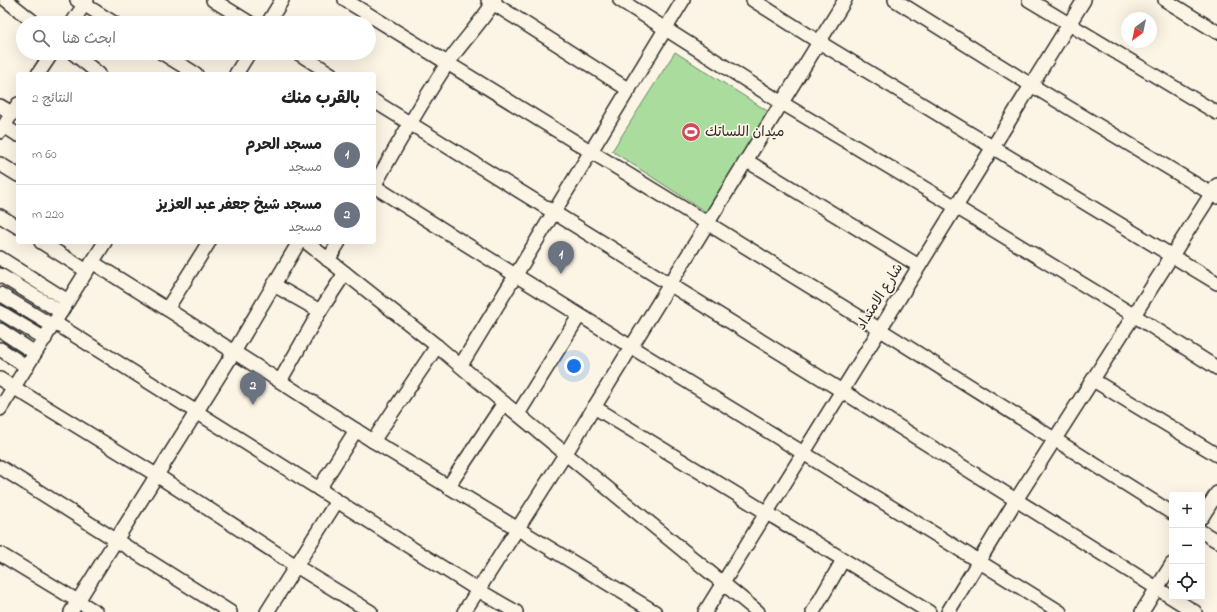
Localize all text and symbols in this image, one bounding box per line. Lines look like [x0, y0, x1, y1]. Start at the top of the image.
north arrow [1121, 12, 1157, 48]
search box [16, 16, 376, 60]
icon: search [30, 27, 52, 49]
text: ابحث هنا [62, 28, 116, 50]
text: بالقرب منك [281, 86, 360, 111]
text: النتائج: 2 [32, 89, 73, 108]
sports icon: ميدان اللساتك [680, 121, 702, 143]
place label: ميدان اللساتك [705, 122, 784, 143]
text: مسجد الحرم [246, 134, 322, 156]
text: 60 m [32, 145, 57, 164]
text: 1 [345, 145, 349, 164]
text: مسجد [289, 158, 322, 177]
text: مسجد شيخ جعفر عبد العزيز [157, 194, 322, 216]
text: 220 m [32, 205, 64, 224]
text: 2 [344, 205, 350, 224]
text: مسجد [289, 218, 322, 237]
pin: 1 [548, 241, 574, 274]
street label: شارع الامتداد [851, 259, 909, 335]
your location [564, 356, 584, 376]
pin: 2 [240, 372, 266, 405]
map controls [1169, 492, 1205, 600]
button: + [1169, 492, 1205, 528]
button: − [1169, 528, 1205, 564]
button: locate [1169, 564, 1205, 600]

